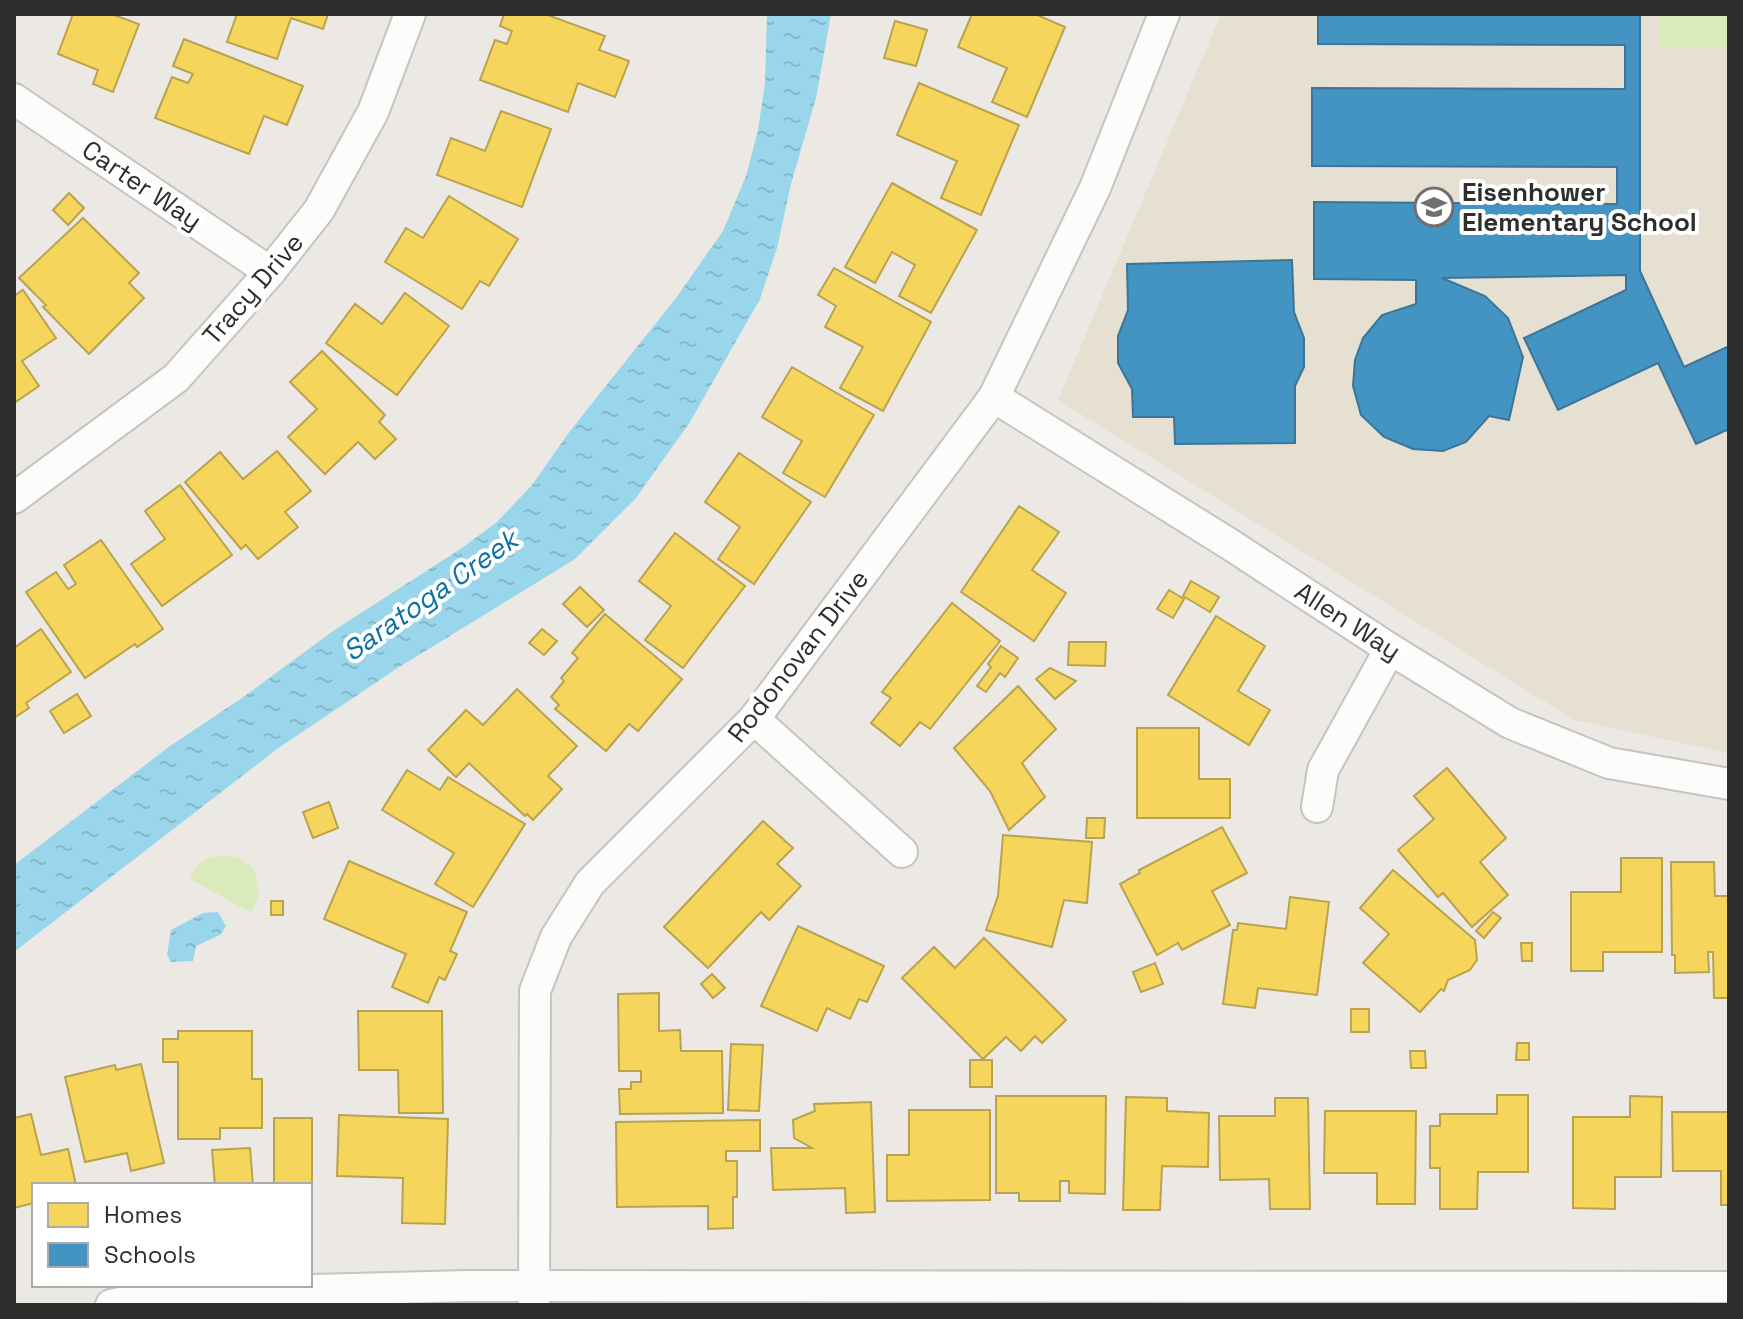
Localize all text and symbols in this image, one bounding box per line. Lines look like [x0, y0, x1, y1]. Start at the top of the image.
street label: Carter Way [75, 132, 209, 238]
place label: Eisenhower Elementary School [1462, 175, 1697, 239]
school or university icon: Eisenhower Elementary School [1413, 186, 1455, 228]
street label: Tracy Drive [195, 226, 311, 352]
water label: Saratoga Creek [335, 520, 527, 669]
street label: Rodonovan Drive [720, 563, 876, 749]
street label: Allen Way [1288, 574, 1408, 668]
legend [32, 1183, 312, 1287]
text: Homes [104, 1199, 182, 1230]
text: Schools [104, 1239, 196, 1270]

